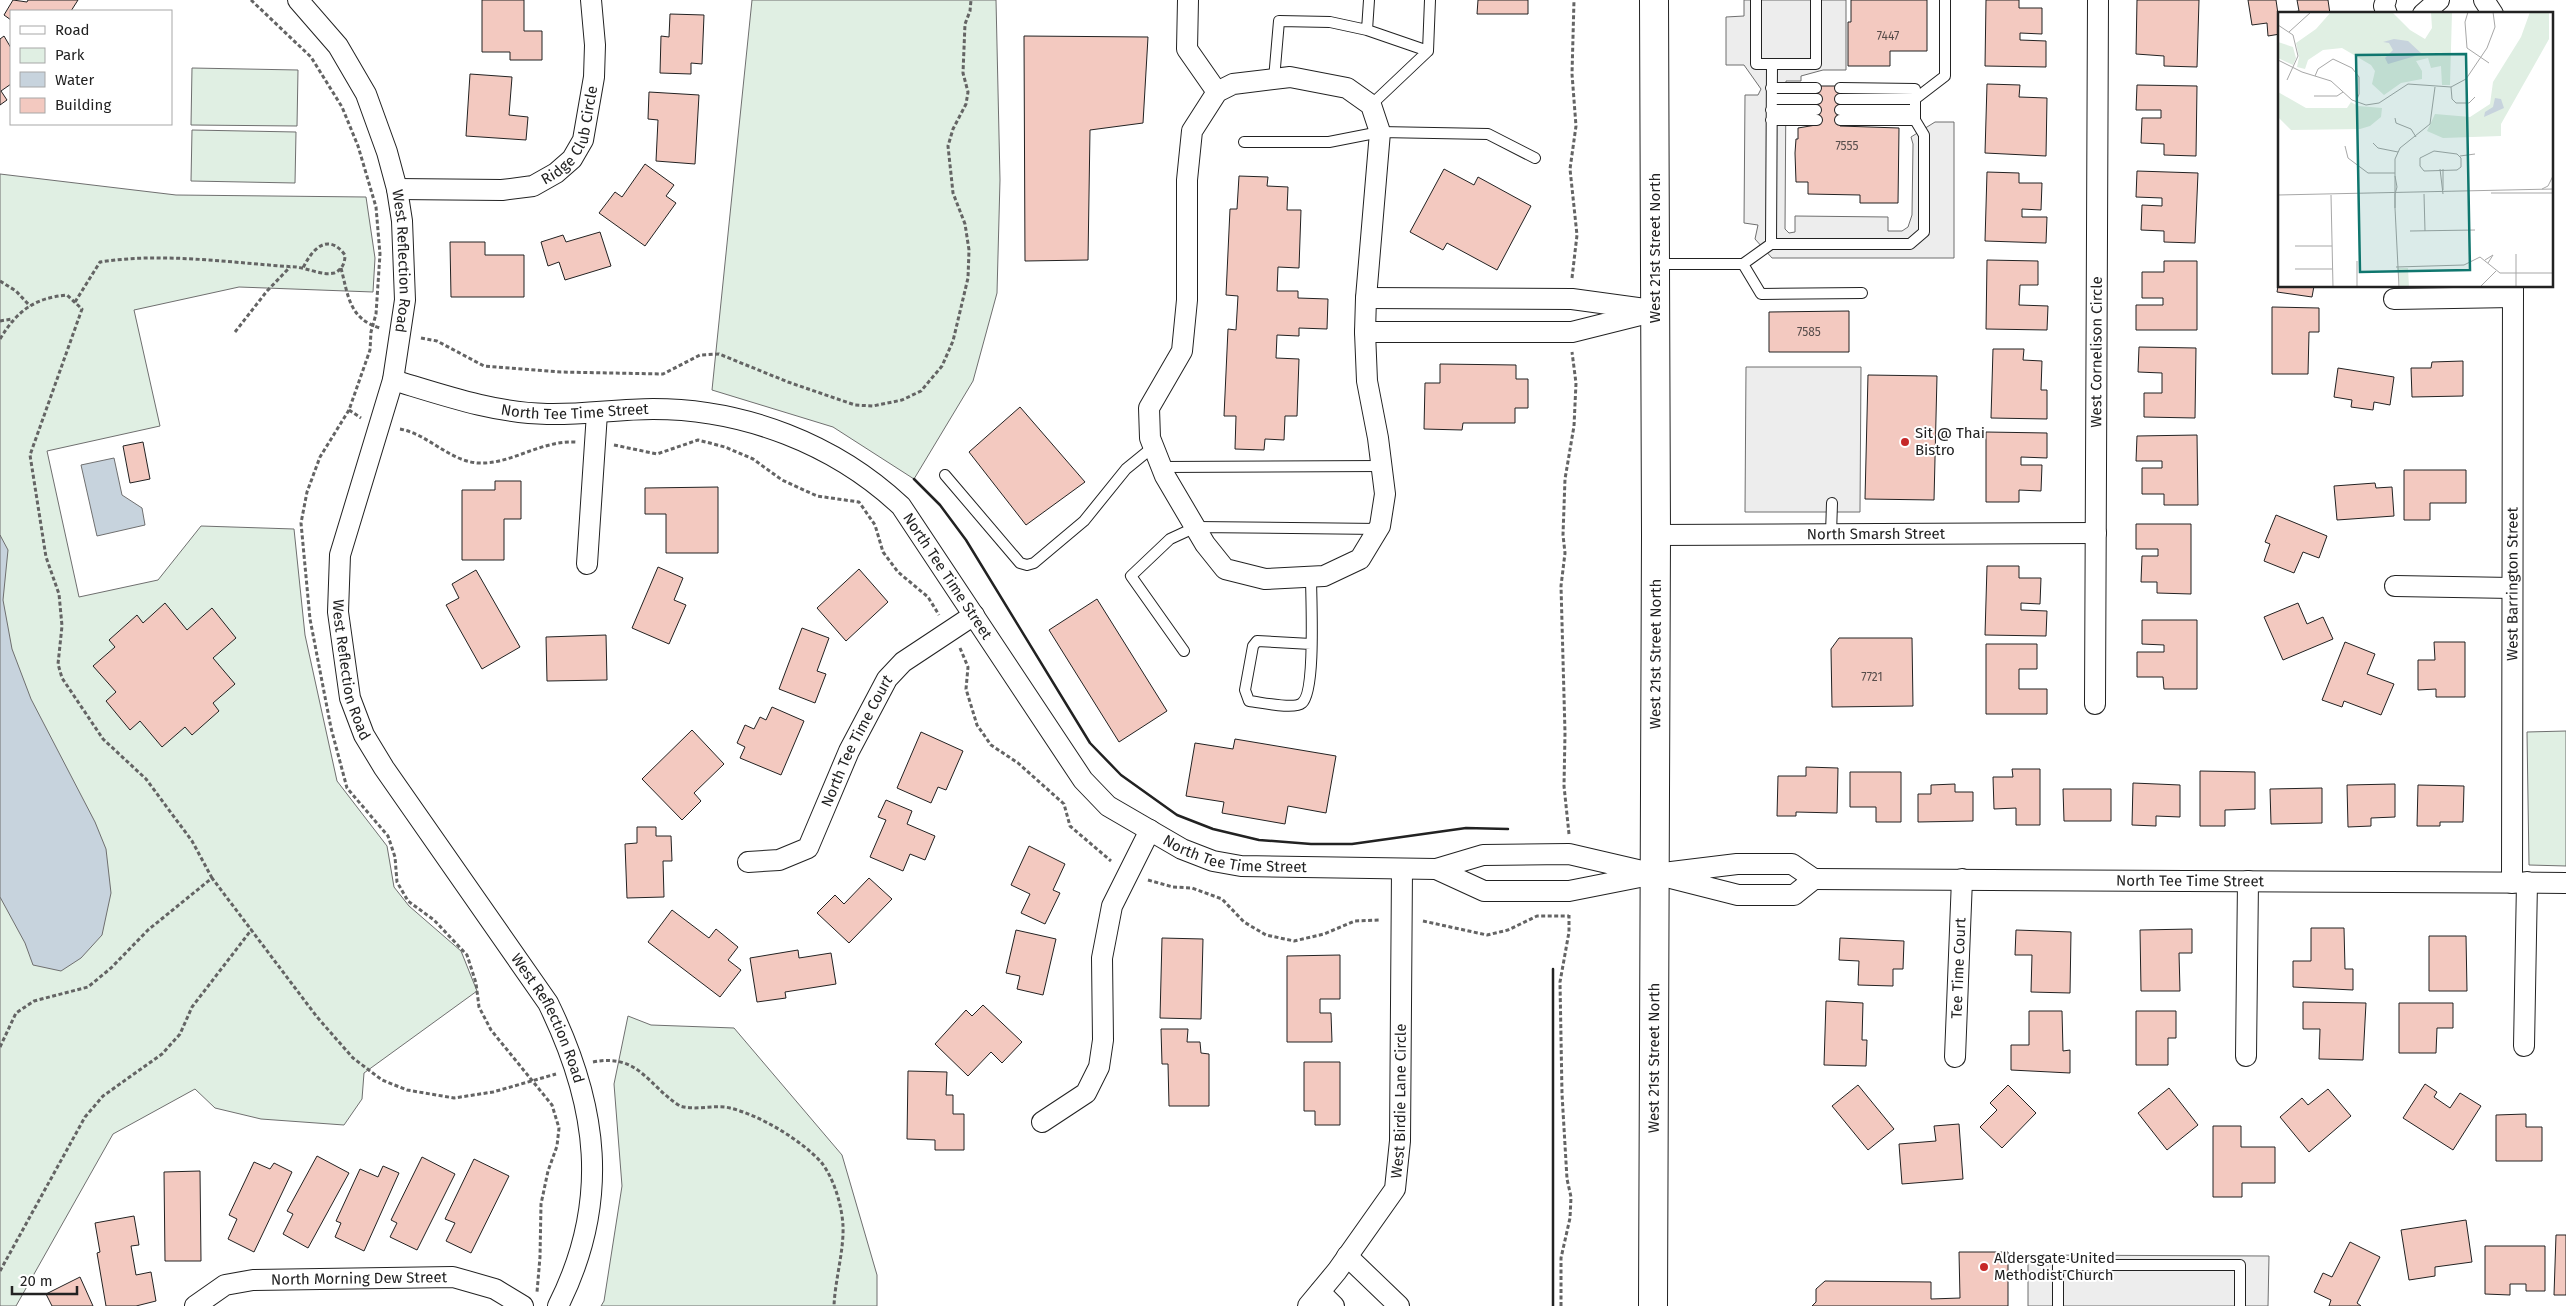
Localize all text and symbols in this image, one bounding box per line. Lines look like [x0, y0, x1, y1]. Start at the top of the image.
legend [10, 10, 172, 125]
inset map [2278, 12, 2554, 288]
text: Road [55, 21, 90, 39]
house number: 7447 [1877, 29, 1899, 43]
text: Park [55, 46, 85, 64]
text: Water [55, 71, 94, 89]
street label: Ridge Club Circle [538, 84, 601, 189]
text: Building [55, 96, 111, 114]
house number: 7555 [1835, 139, 1859, 153]
street label: West 21st Street North [1646, 173, 1664, 323]
street label: West Reflection Road [388, 188, 414, 334]
street label: West Cornelison Circle [2087, 276, 2106, 428]
house number: 7585 [1797, 325, 1821, 339]
street label: North Tee Time Street [500, 400, 649, 423]
place label: Sit @ Thai Bistro [1915, 424, 1985, 459]
marker: Sit @ Thai Bistro [1899, 436, 1911, 448]
street label: West Barrington Street [2503, 506, 2522, 661]
street label: North Tee Time Street [899, 509, 996, 643]
street label: North Smarsh Street [1807, 525, 1946, 543]
street label: West 21st Street North [1646, 579, 1665, 729]
street label: West Reflection Road [329, 599, 374, 744]
street label: North Tee Time Court [817, 670, 896, 810]
house number: 7721 [1861, 670, 1883, 684]
street label: North Tee Time Street [1160, 831, 1308, 876]
street label: North Tee Time Street [2116, 872, 2265, 890]
street label: Tee Time Court [1948, 917, 1970, 1019]
street label: West Reflection Road [507, 950, 588, 1085]
street label: West 21st Street North [1645, 983, 1663, 1133]
street label: West Birdie Lane Circle [1387, 1024, 1410, 1179]
place label: Aldersgate United Methodist Church [1994, 1249, 2115, 1284]
marker: Aldersgate United Methodist Church [1978, 1261, 1990, 1273]
scale bar [12, 1264, 78, 1296]
street label: North Morning Dew Street [271, 1268, 448, 1289]
text: 20 m [20, 1272, 53, 1290]

